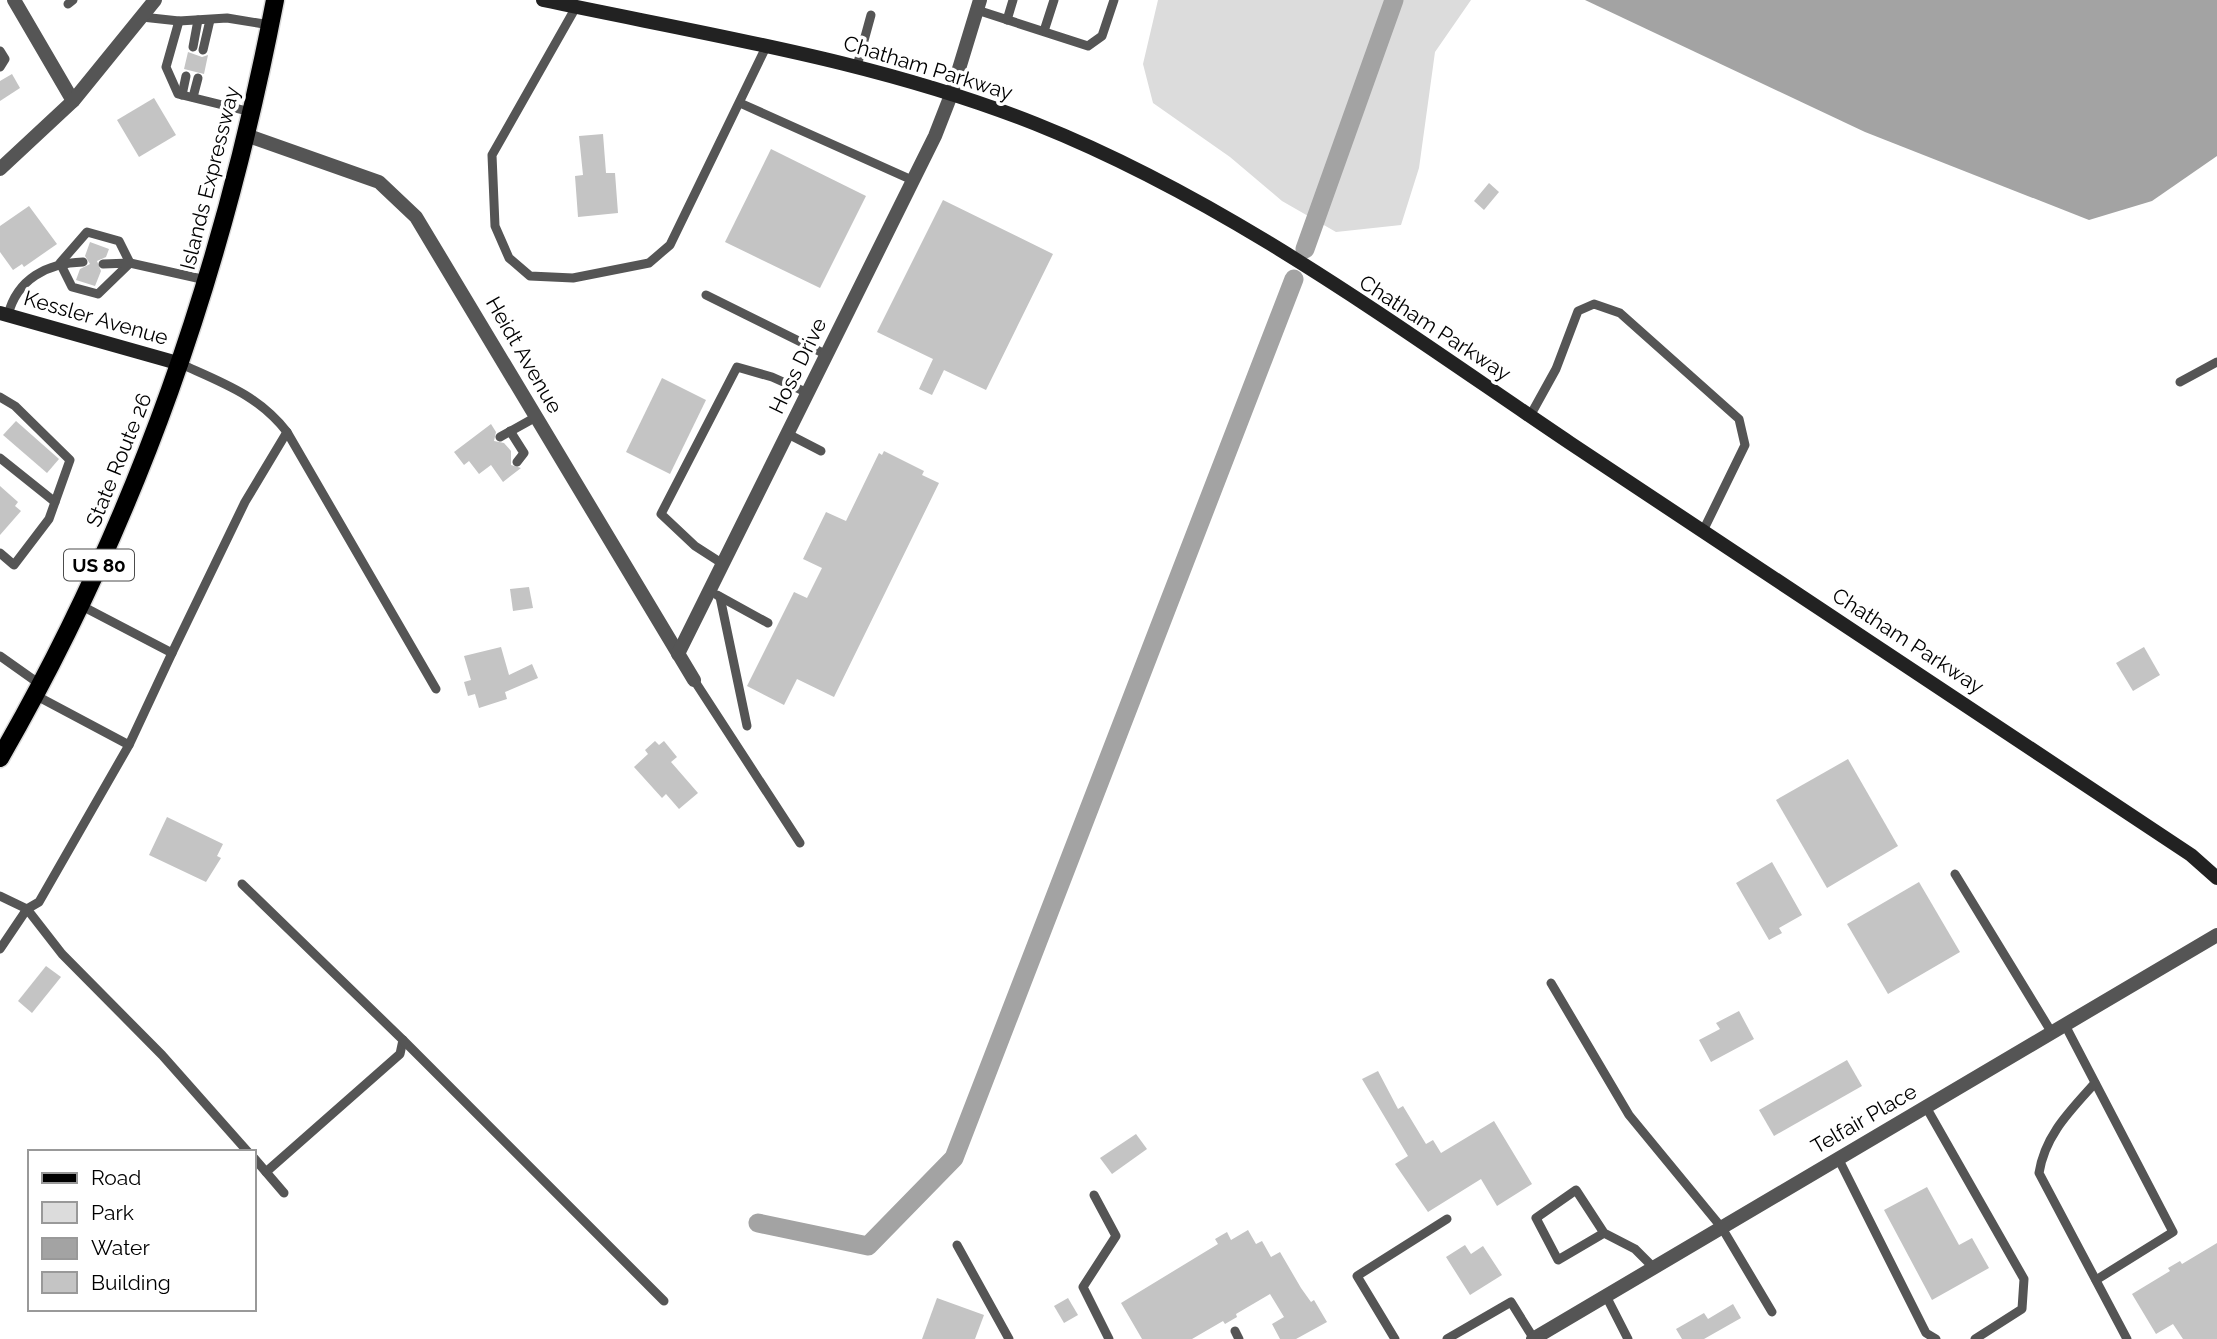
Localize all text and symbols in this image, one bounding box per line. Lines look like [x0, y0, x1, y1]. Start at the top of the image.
street label: Chatham Parkway [841, 30, 1016, 105]
street label: Islands Expressway [175, 84, 244, 272]
street label: Chatham Parkway [1355, 269, 1516, 386]
street label: Kessler Avenue [21, 285, 171, 350]
street label: Heidt Avenue [481, 292, 568, 418]
street label: Hoss Drive [764, 314, 831, 418]
street label: State Route 26 [80, 389, 157, 530]
road number: US 80 [64, 550, 134, 580]
street label: Chatham Parkway [1828, 582, 1989, 699]
street label: Telfair Place [1807, 1078, 1921, 1159]
legend [28, 1150, 256, 1311]
text: Road [91, 1165, 141, 1190]
text: Park [91, 1200, 134, 1225]
text: Water [91, 1235, 150, 1260]
text: Building [91, 1270, 171, 1295]

